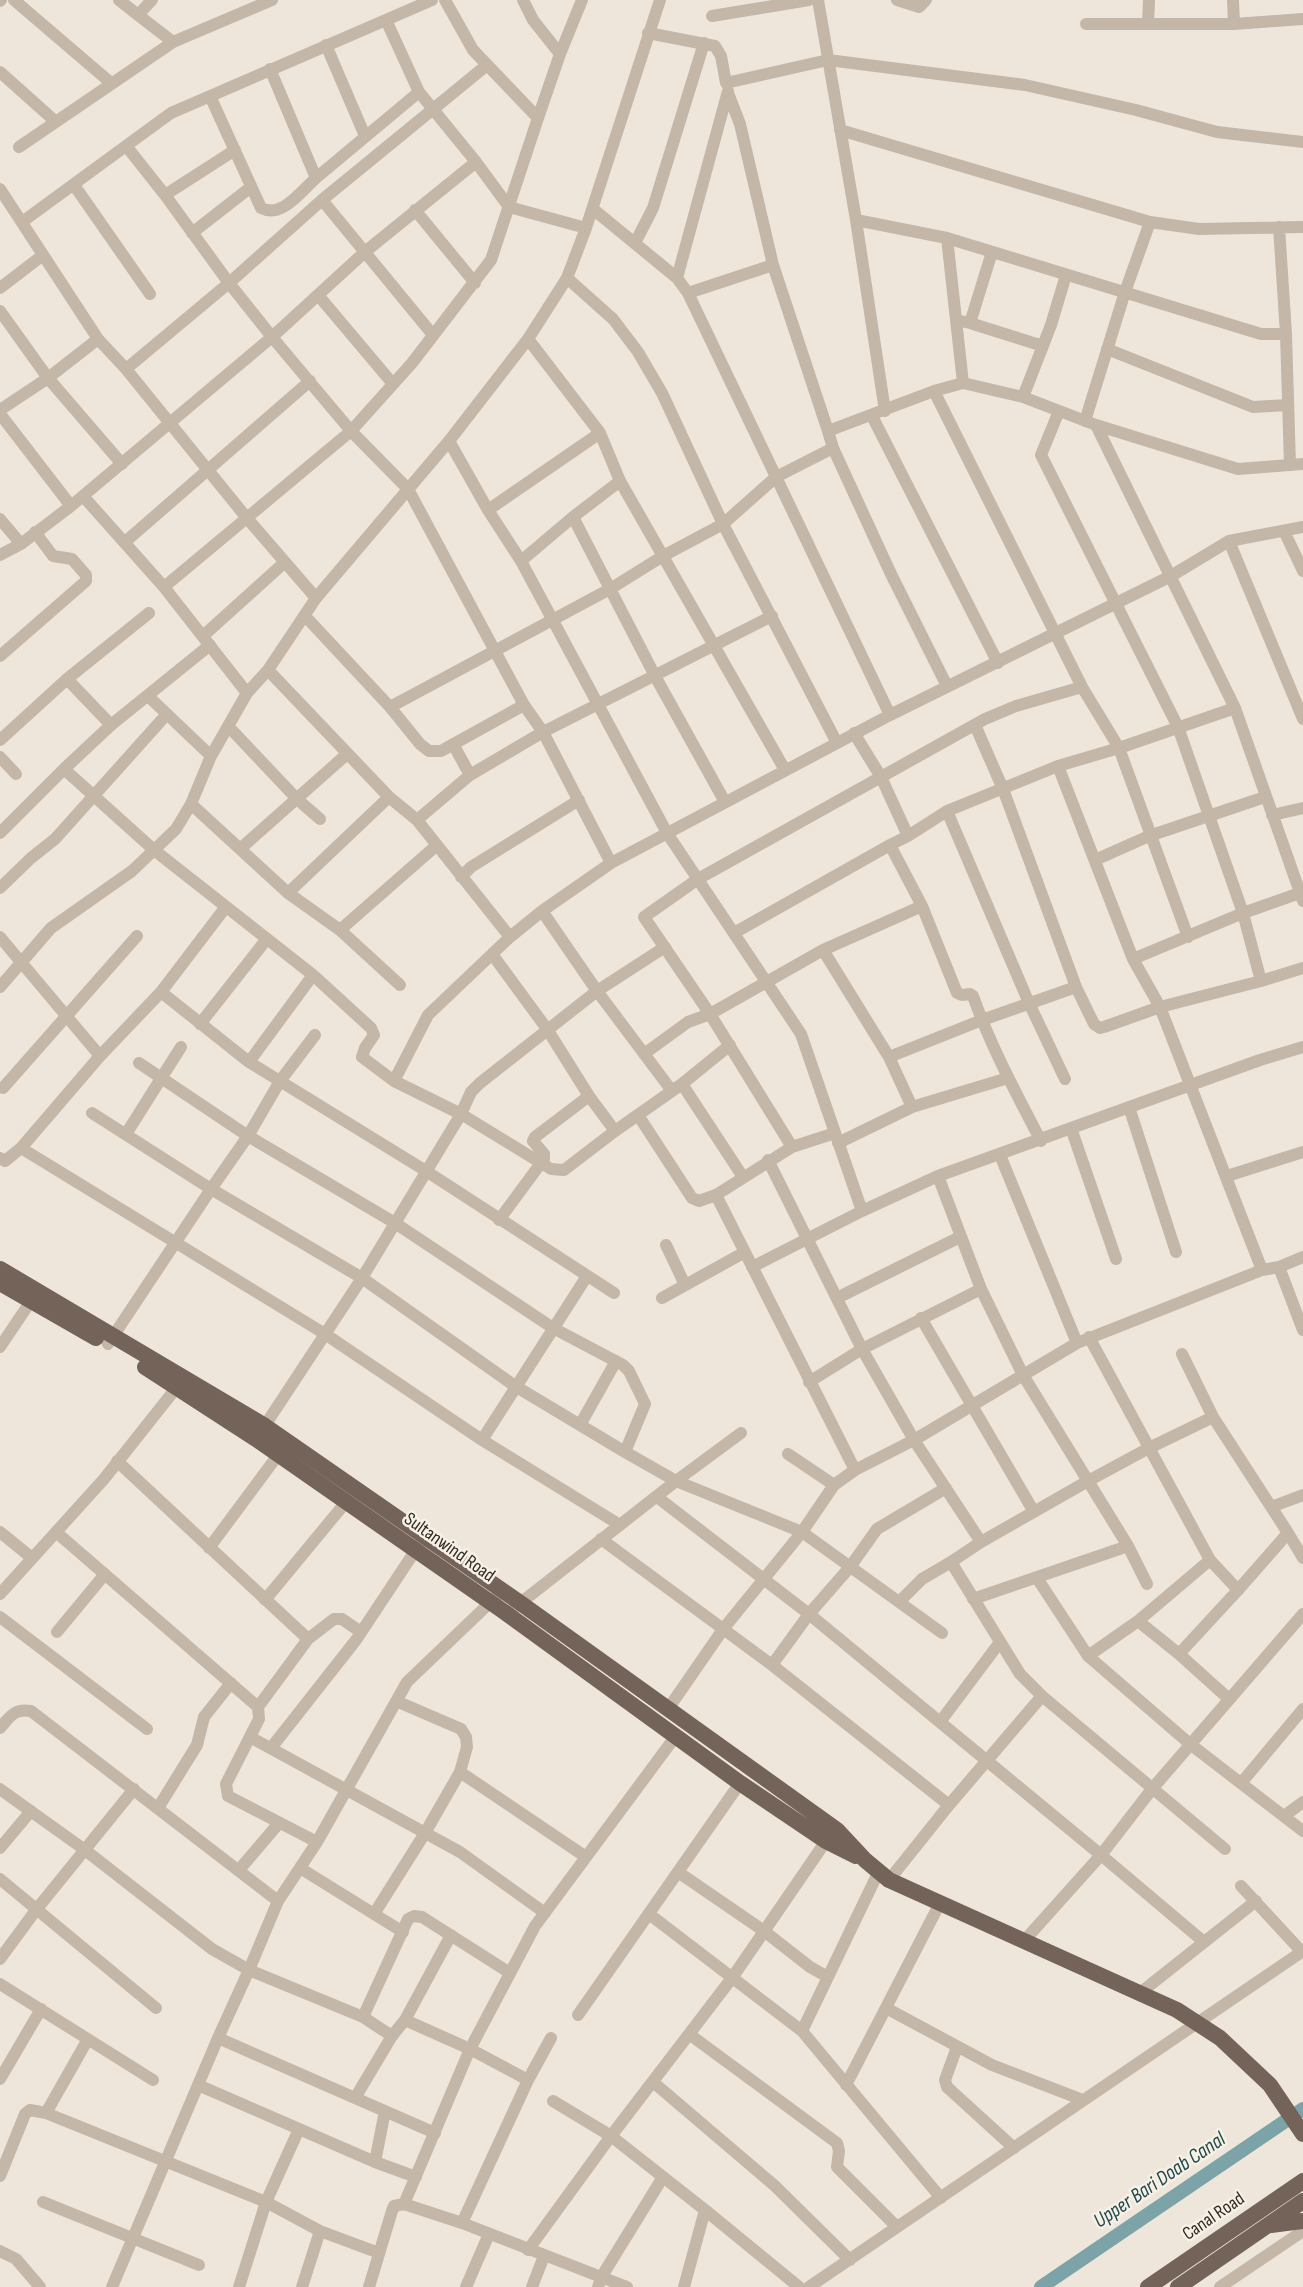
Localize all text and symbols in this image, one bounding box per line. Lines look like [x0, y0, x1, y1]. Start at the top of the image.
street label: Sultanwind Road [399, 1508, 499, 1588]
water label: Upper Bari Doab Canal [1089, 2128, 1231, 2234]
street label: Canal Road [1179, 2188, 1249, 2246]

